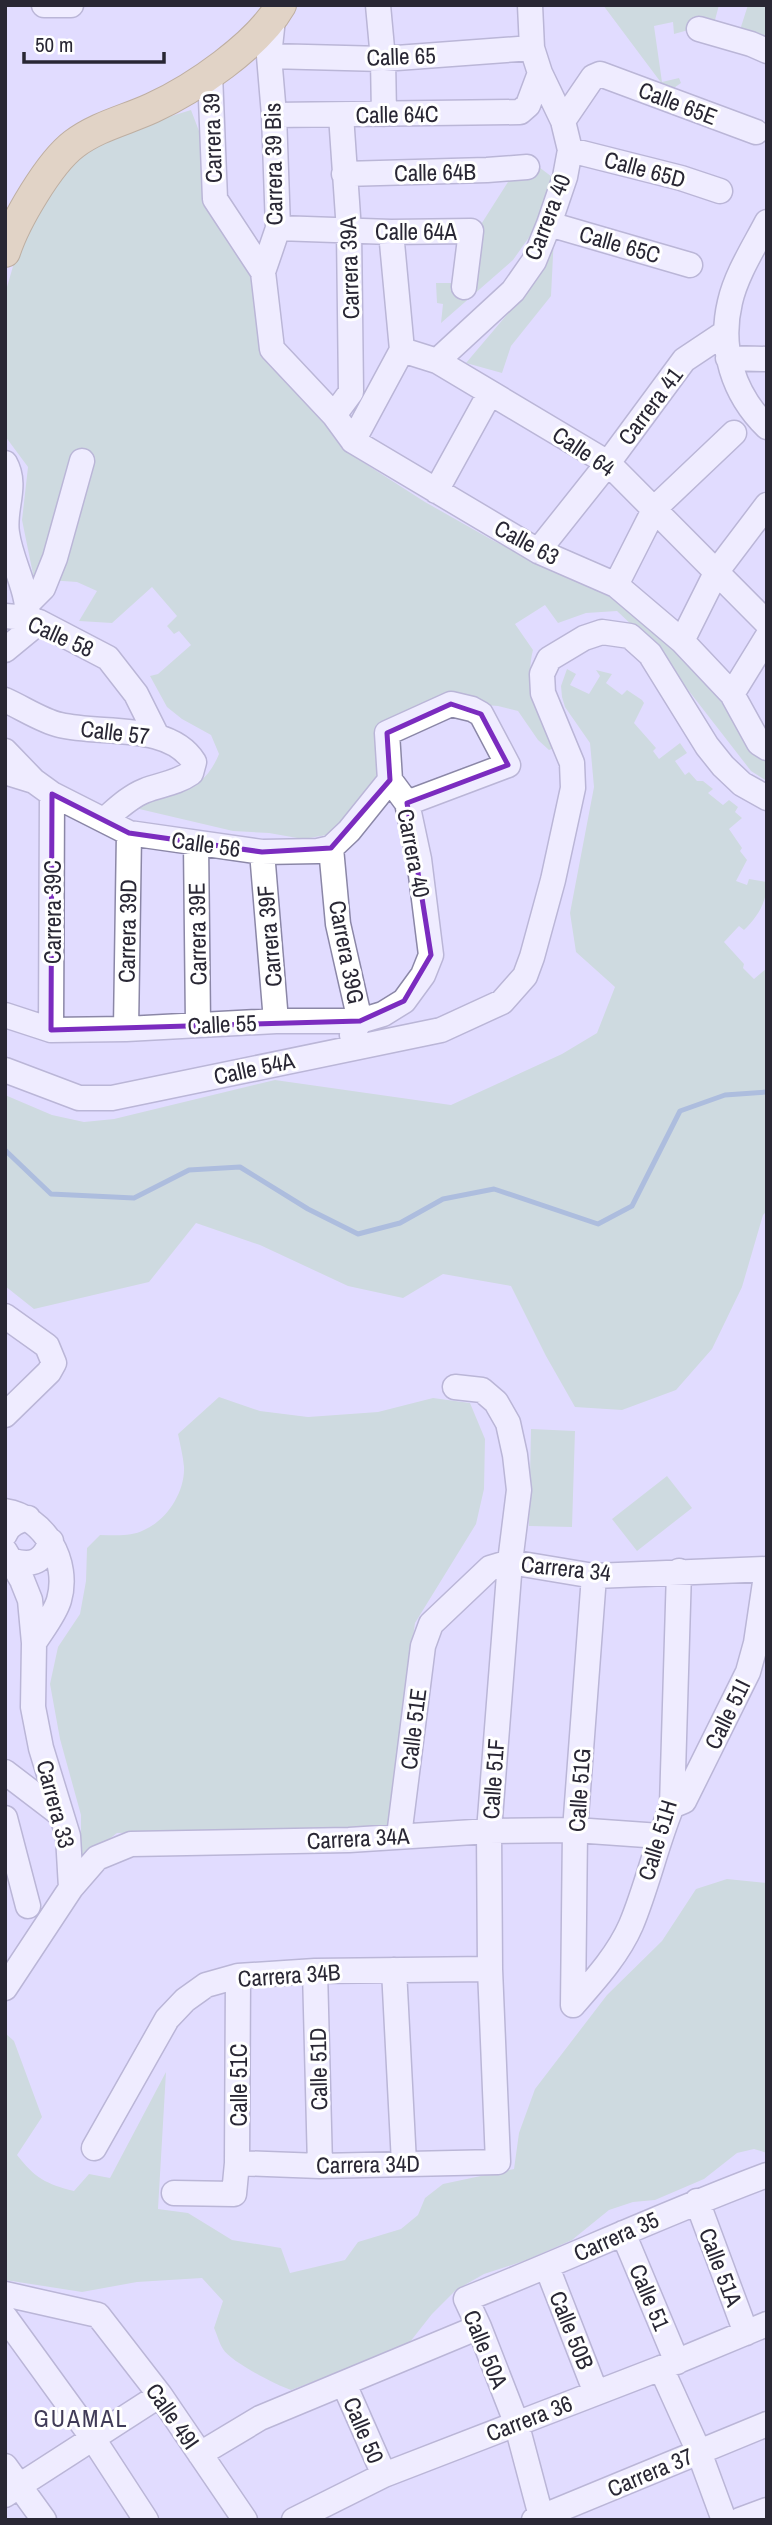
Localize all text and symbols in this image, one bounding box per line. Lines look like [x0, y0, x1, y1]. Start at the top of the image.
scale bar [24, 21, 164, 65]
text: 50 m [35, 30, 73, 59]
street label: Calle 65 [366, 39, 436, 73]
street label: Calle 65E [634, 74, 722, 132]
street label: Carrera 39 [195, 92, 229, 184]
street label: Calle 64C [355, 98, 439, 130]
street label: Carrera 39 Bis [256, 102, 290, 226]
street label: Calle 65D [601, 143, 689, 195]
street label: Calle 64B [394, 156, 476, 188]
street label: Carrera 40 [516, 169, 578, 265]
street label: Carrera 39A [332, 216, 366, 320]
street label: Calle 64A [375, 216, 457, 247]
street label: Calle 65C [576, 218, 664, 270]
street label: Carrera 41 [610, 360, 690, 451]
street label: Calle 64 [547, 419, 622, 483]
street label: Calle 63 [489, 512, 565, 572]
street label: Calle 58 [23, 608, 99, 664]
street label: Calle 57 [79, 712, 151, 752]
street label: Carrera 40 [390, 806, 438, 900]
street label: Calle 56 [170, 824, 242, 864]
street label: Carrera 39C [37, 860, 68, 964]
street label: Carrera 39D [111, 879, 143, 983]
street label: Carrera 39E [181, 882, 213, 986]
street label: Carrera 39F [249, 884, 289, 988]
street label: Carrera 39G [322, 898, 372, 1006]
street label: Calle 55 [187, 1007, 257, 1041]
street label: Calle 54A [211, 1044, 298, 1092]
street label: Carrera 34 [520, 1548, 613, 1588]
street label: Calle 51I [697, 1674, 757, 1754]
street label: Calle 51E [393, 1687, 433, 1771]
street label: Calle 51F [475, 1738, 511, 1820]
street label: Calle 51G [561, 1747, 597, 1833]
street label: Carrera 33 [29, 1756, 83, 1852]
street label: Calle 51H [630, 1796, 684, 1884]
street label: Carrera 34A [306, 1820, 411, 1856]
street label: Carrera 34B [237, 1956, 341, 1994]
street label: Calle 51D [302, 2027, 334, 2111]
street label: Calle 51C [223, 2044, 254, 2126]
street label: Carrera 34D [316, 2148, 420, 2180]
street label: Carrera 35 [569, 2204, 663, 2268]
street label: Calle 51A [692, 2223, 750, 2311]
street label: Calle 51 [622, 2259, 678, 2335]
street label: Calle 50B [542, 2286, 602, 2374]
street label: Calle 50A [456, 2305, 516, 2393]
street label: Calle 49I [139, 2377, 207, 2455]
street label: Carrera 36 [481, 2387, 577, 2449]
street label: Calle 50 [336, 2392, 392, 2468]
district label: GUAMAL [33, 2402, 129, 2434]
street label: Carrera 37 [602, 2440, 698, 2504]

